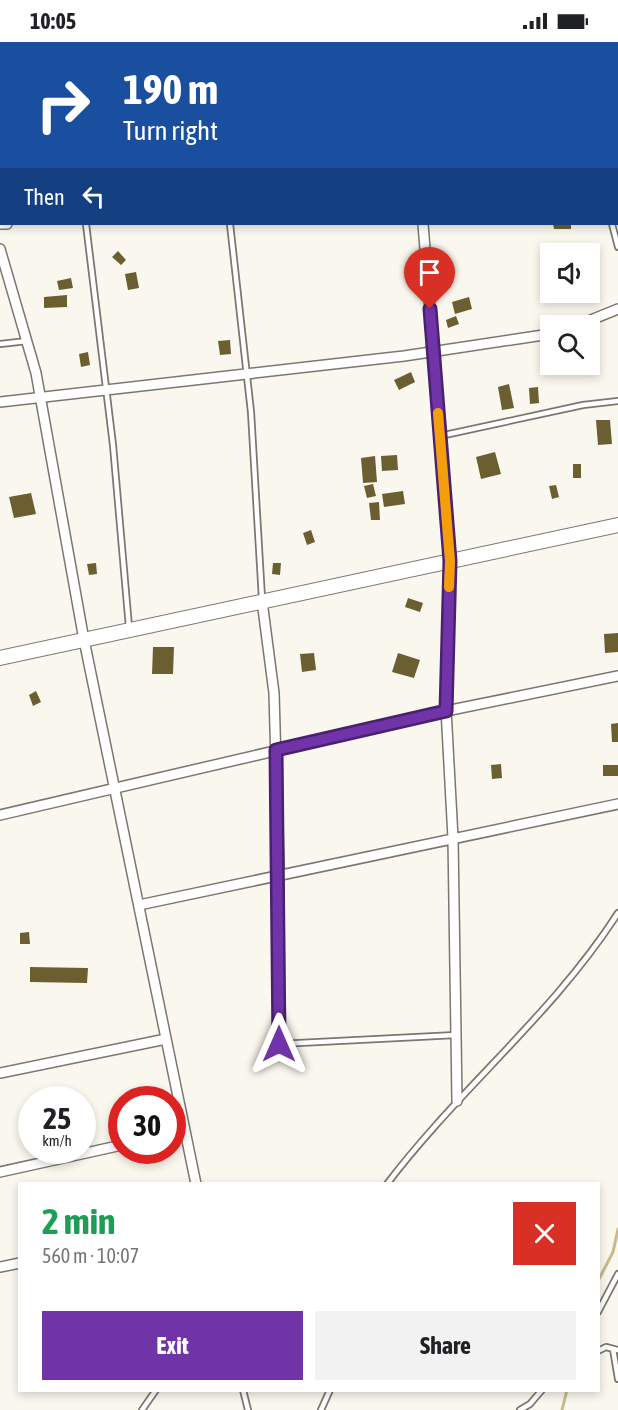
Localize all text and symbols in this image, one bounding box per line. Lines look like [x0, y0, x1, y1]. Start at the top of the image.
text: 10:05 [30, 8, 76, 34]
text: 190 m [123, 65, 218, 113]
icon: right [24, 66, 102, 144]
text: Turn right [123, 115, 218, 146]
icon: left [77, 180, 110, 213]
text: Then [24, 184, 65, 210]
map controls [540, 243, 600, 375]
button: sound [540, 243, 600, 303]
pin [404, 247, 455, 309]
icon: arrive [413, 256, 446, 289]
button: search [540, 315, 600, 375]
position arrow [247, 1012, 311, 1076]
speed limit sign: 30 [108, 1086, 186, 1164]
text: 25 [43, 1101, 71, 1135]
text: km/h [42, 1132, 72, 1149]
text: 2 min [42, 1200, 116, 1242]
button: close [513, 1202, 576, 1265]
text: 560 m · 10:07 [42, 1244, 139, 1267]
button: Exit [42, 1311, 303, 1380]
button: Share [315, 1311, 576, 1380]

